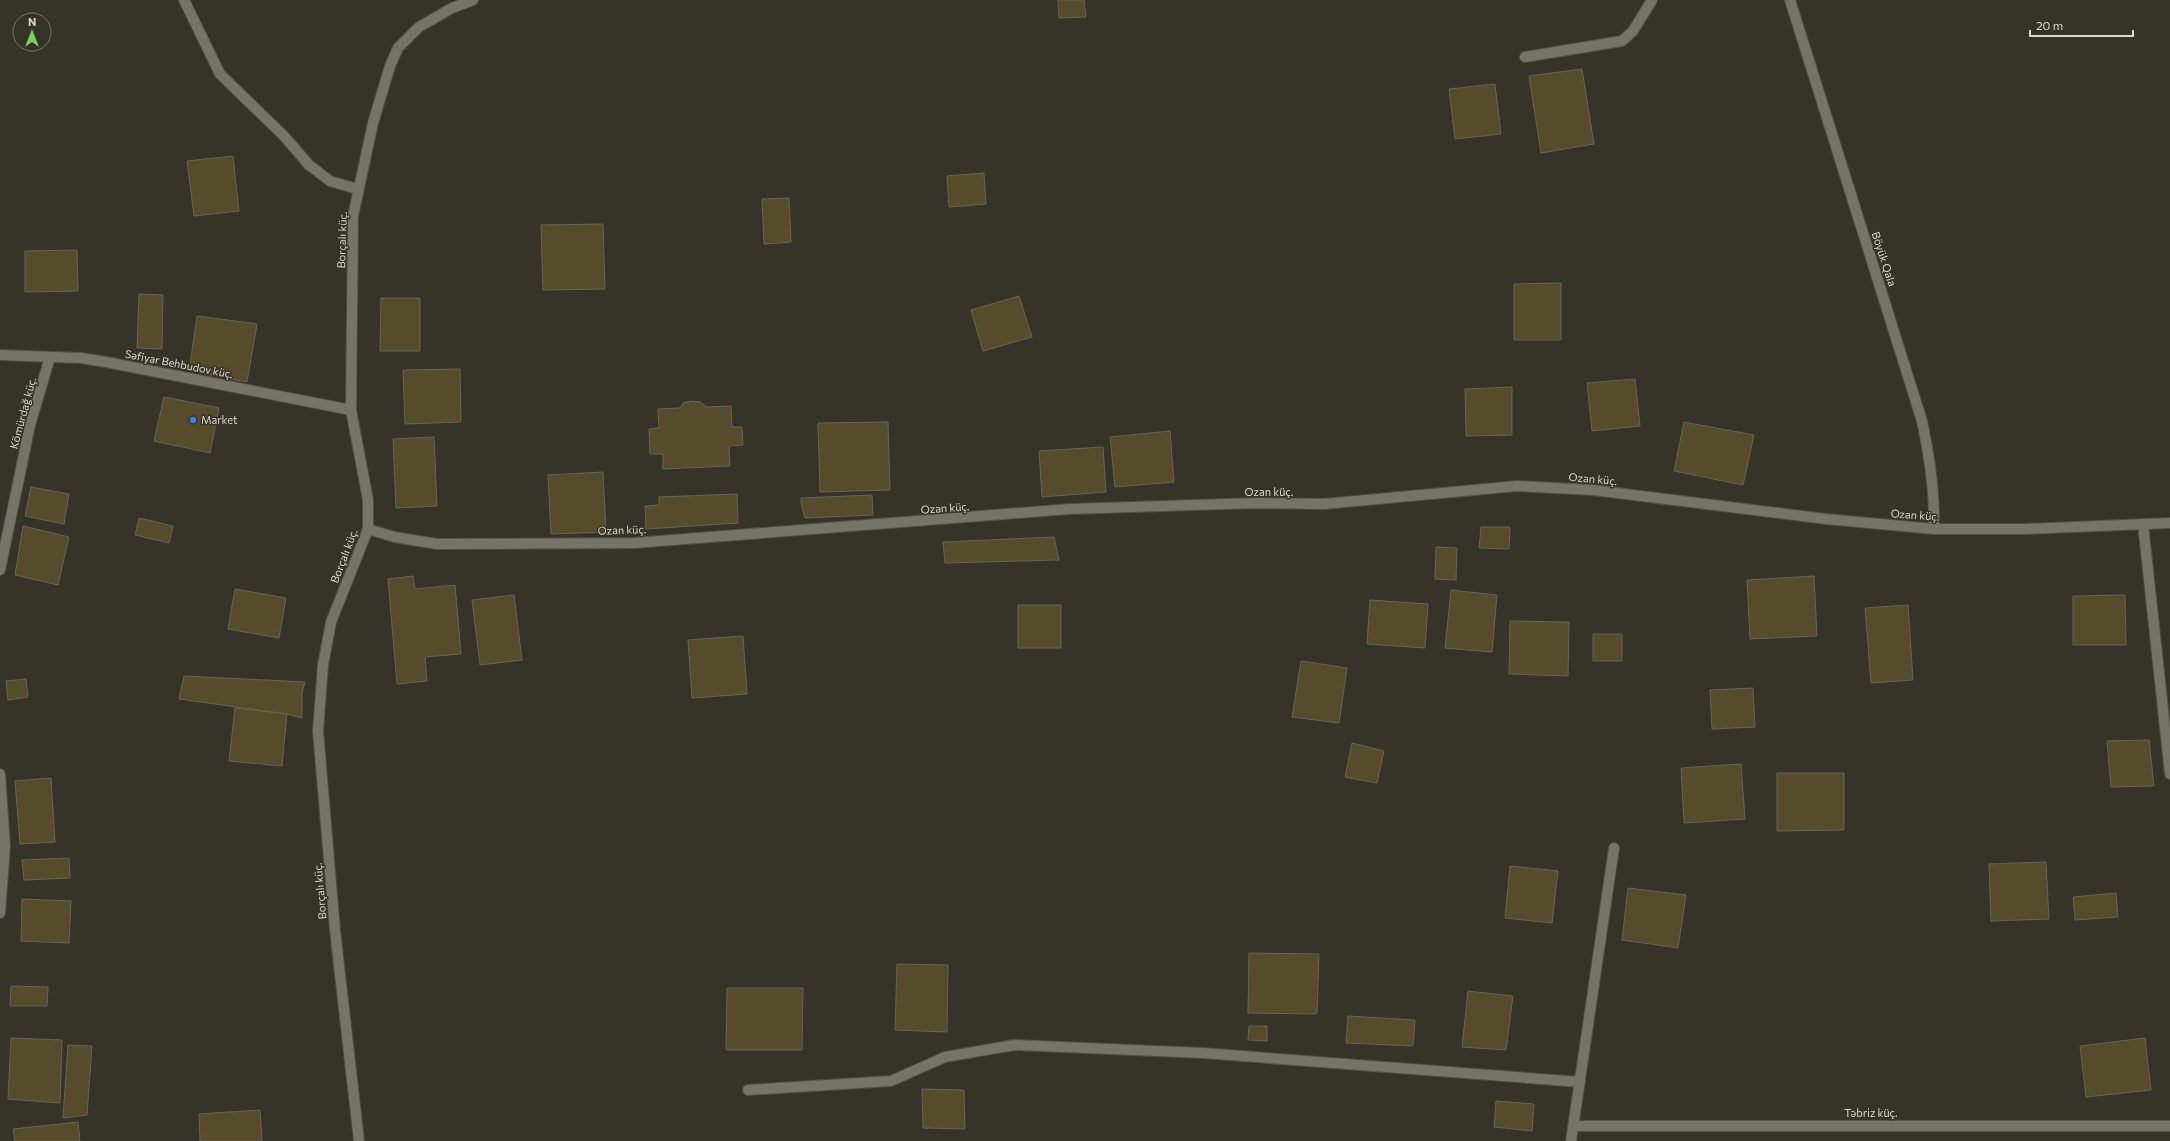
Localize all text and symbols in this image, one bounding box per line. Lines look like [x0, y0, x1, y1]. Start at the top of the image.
north arrow [12, 12, 52, 52]
scale bar [2030, 12, 2133, 38]
text: N [28, 15, 36, 28]
text: 20 m [2036, 18, 2063, 32]
street label: Borçalı küç. [334, 211, 349, 269]
street label: Böyük Qala [1870, 230, 1899, 288]
street label: Səfiyar Behbudov küç. [124, 347, 235, 380]
street label: Kömürdağ küç. [7, 375, 38, 450]
place label: Market [201, 413, 238, 426]
marker: Market [188, 415, 198, 425]
street label: Ozan küç. [1568, 470, 1618, 487]
street label: Ozan küç. [1245, 485, 1294, 498]
street label: Ozan küç. [920, 499, 970, 516]
street label: Ozan küç. [1890, 506, 1940, 523]
street label: Ozan küç. [597, 522, 647, 537]
street label: Borçalı küç. [327, 527, 360, 585]
street label: Borçalı küç. [311, 862, 328, 920]
street label: Təbriz küç. [1844, 1106, 1898, 1119]

